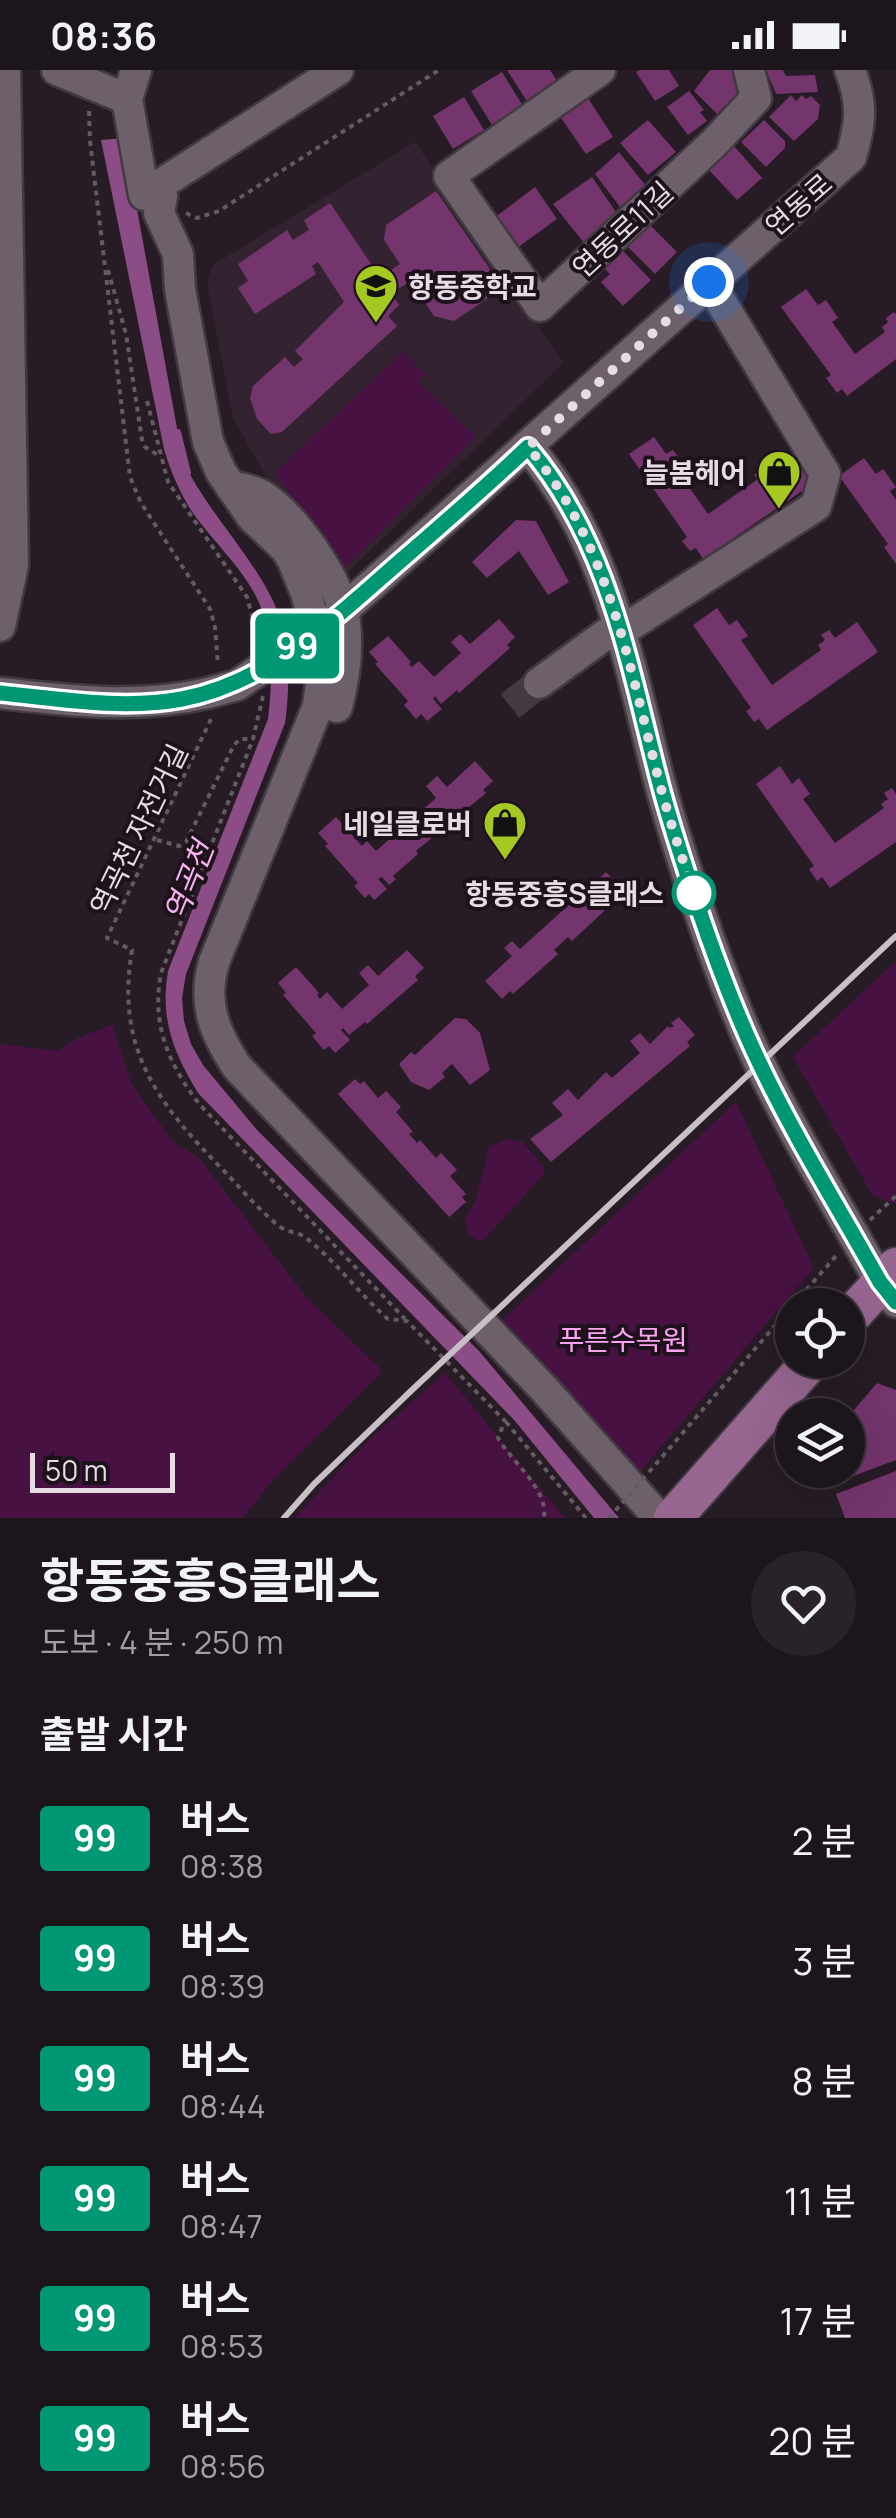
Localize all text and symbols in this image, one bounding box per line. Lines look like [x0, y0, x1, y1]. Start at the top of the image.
text: 08:36 [50, 9, 157, 61]
street label: 연동로 [756, 164, 840, 244]
street label: 연동로11길 [563, 173, 681, 285]
your location [684, 257, 734, 307]
school or university icon: 항동중학교 [353, 263, 399, 324]
place label: 항동중학교 [408, 267, 537, 305]
shop icon: 늘봄헤어 [756, 449, 802, 510]
place label: 늘봄헤어 [643, 453, 746, 491]
line badge: 99 [252, 614, 342, 678]
text: 99 [275, 622, 319, 670]
street label: 역곡천 자전거길 [82, 738, 194, 920]
shop icon: 네일클로버 [482, 800, 528, 861]
place label: 네일클로버 [343, 804, 472, 842]
water label: 역곡천 [156, 836, 220, 926]
marker: 항동중흥S클래스 [673, 872, 715, 914]
place label: 항동중흥S클래스 [465, 874, 664, 912]
map controls [775, 1288, 865, 1488]
button: locate [775, 1288, 865, 1378]
park label: 푸른수목원 [559, 1320, 687, 1358]
button: layers [775, 1398, 865, 1488]
scale bar [30, 1448, 175, 1492]
text: 50 m [45, 1451, 108, 1489]
text: 항동중흥S클래스 [40, 1547, 381, 1612]
button: heart [751, 1551, 856, 1656]
text: 도보 · 4 분 · 250 m [40, 1620, 283, 1664]
text: 출발 시간 [40, 1707, 187, 1759]
text: 버스 [180, 1792, 250, 1844]
text: 99 [73, 1814, 117, 1862]
text: 2 분 [792, 1814, 856, 1866]
text: 08:38 [180, 1844, 264, 1888]
text: 버스 [180, 1912, 250, 1964]
text: 99 [73, 1934, 117, 1982]
text: 3 분 [792, 1934, 856, 1986]
text: 08:39 [180, 1964, 265, 2008]
text: 버스 [180, 2032, 250, 2084]
text: 99 [73, 2054, 117, 2102]
text: 8 분 [791, 2054, 856, 2106]
text: 08:44 [180, 2084, 266, 2128]
text: 버스 [180, 2152, 250, 2204]
text: 99 [73, 2174, 117, 2222]
text: 11 분 [784, 2174, 856, 2226]
text: 08:47 [180, 2204, 263, 2248]
text: 버스 [180, 2272, 250, 2324]
text: 99 [73, 2294, 117, 2342]
text: 17 분 [780, 2294, 856, 2346]
text: 08:53 [180, 2324, 264, 2368]
text: 버스 [180, 2392, 250, 2444]
text: 99 [73, 2414, 117, 2462]
text: 20 분 [769, 2414, 856, 2466]
text: 08:56 [180, 2444, 266, 2488]

